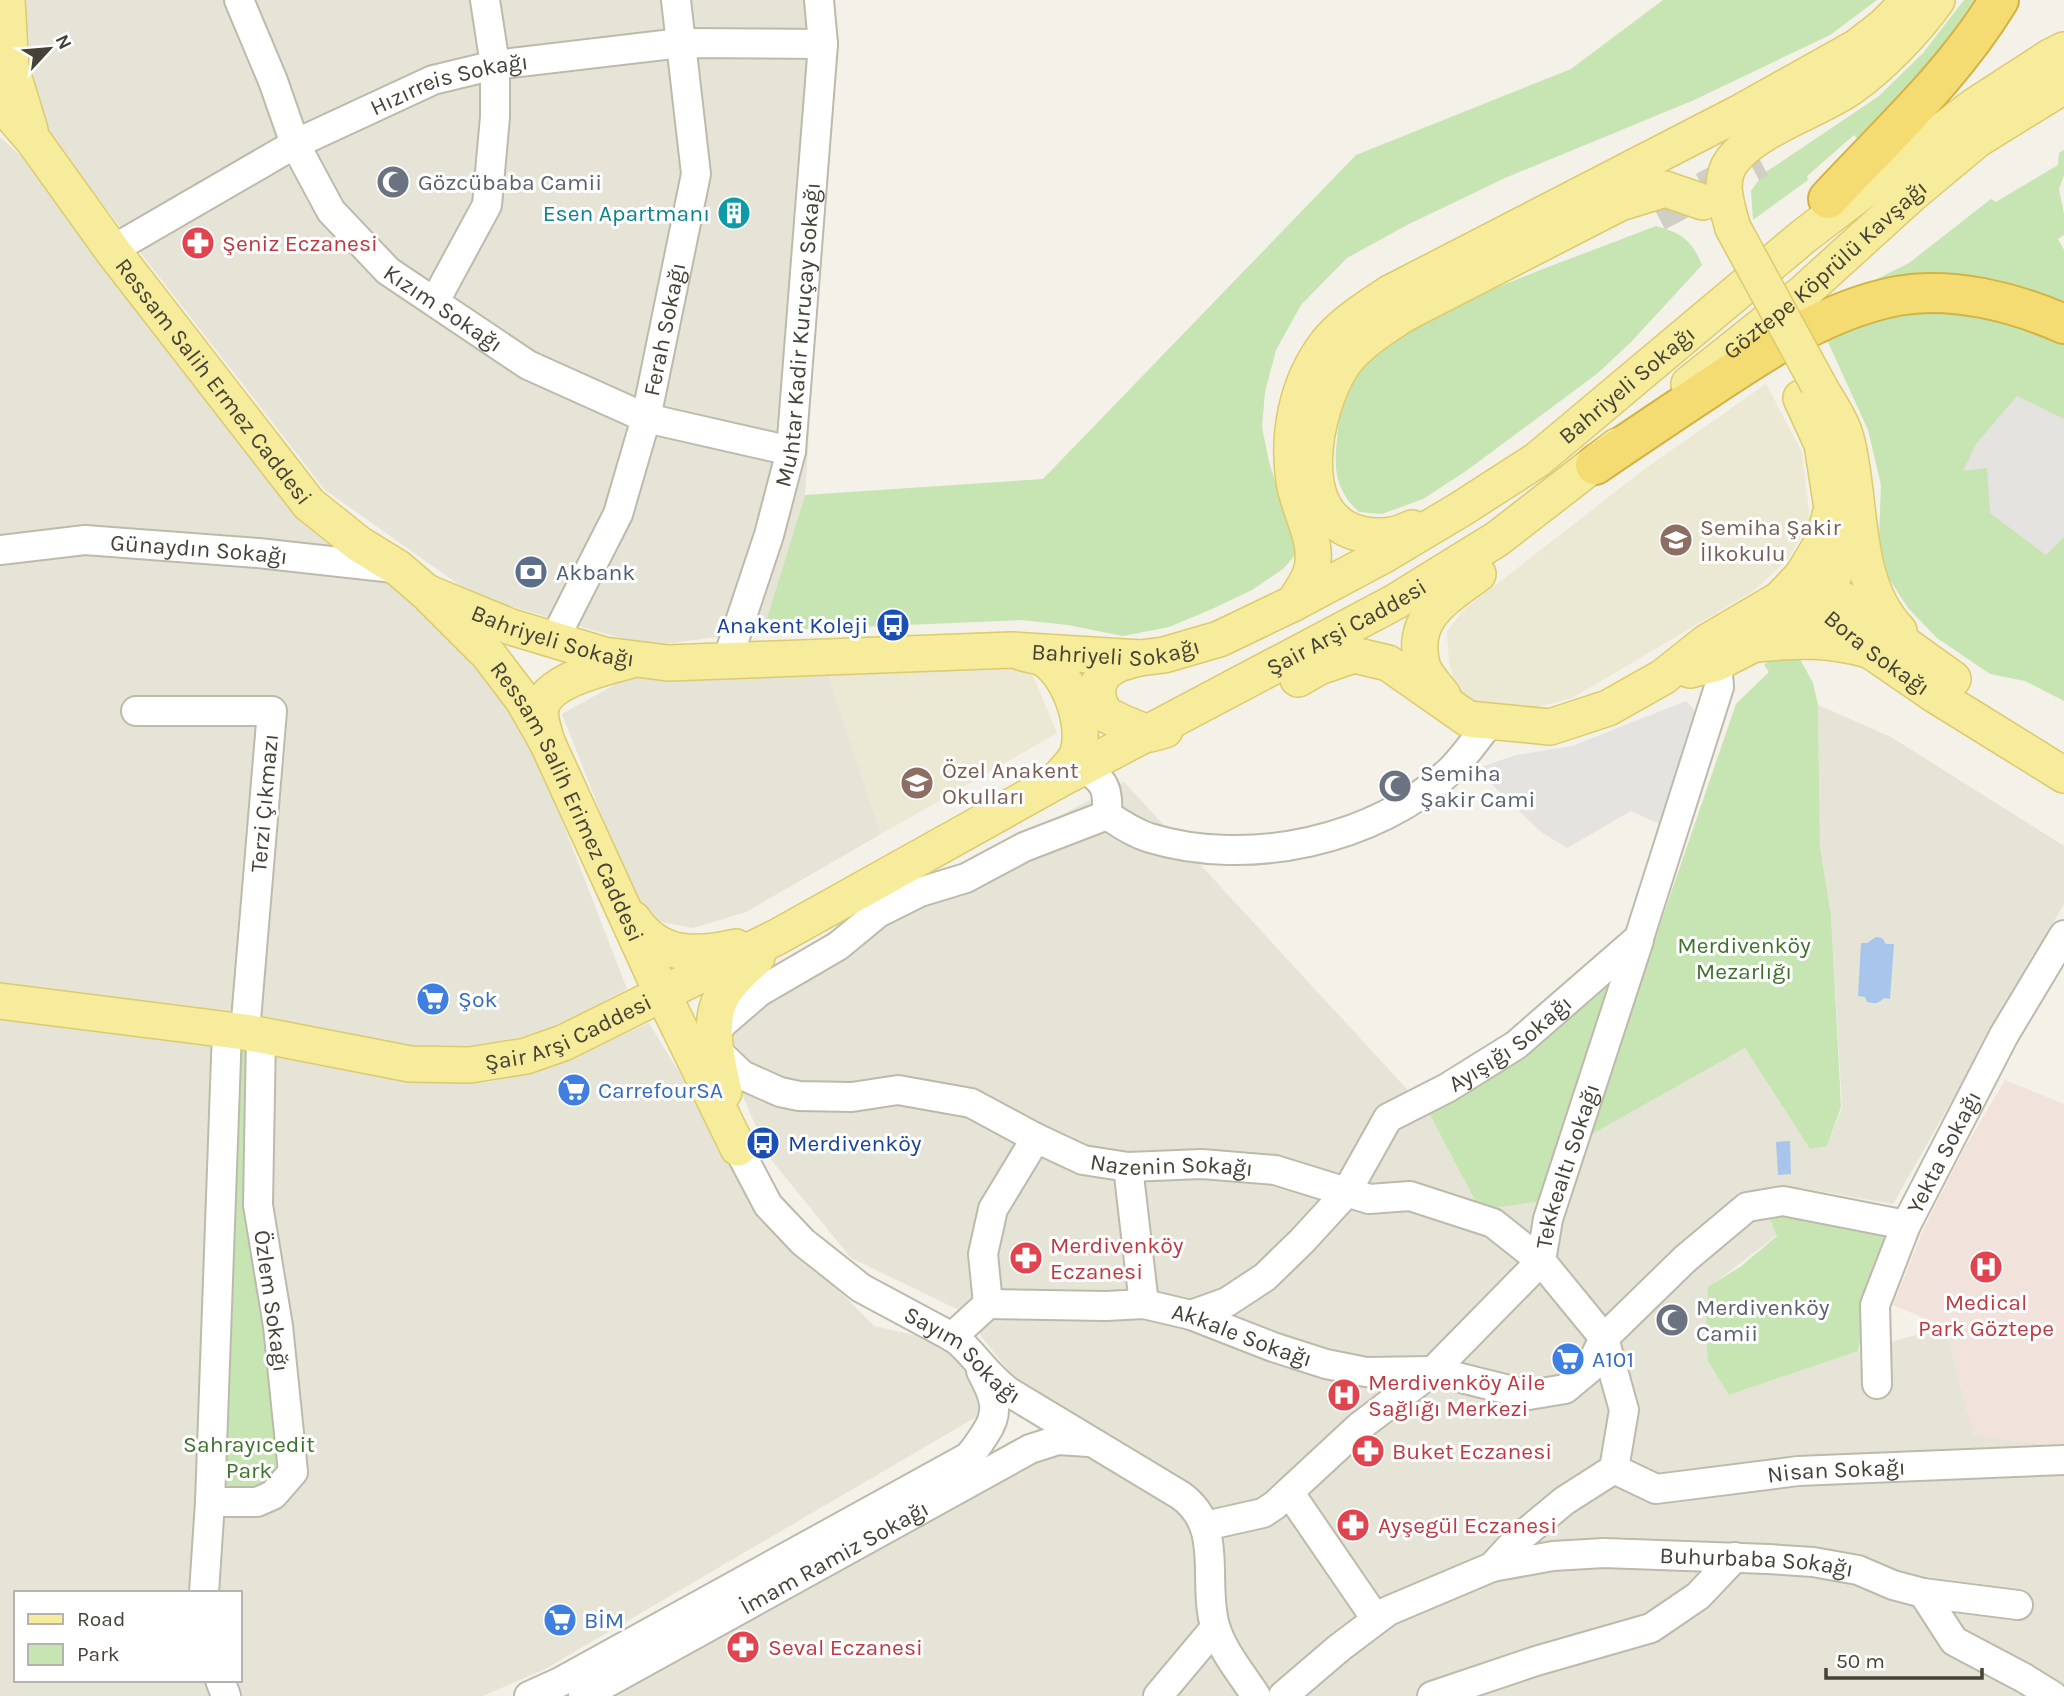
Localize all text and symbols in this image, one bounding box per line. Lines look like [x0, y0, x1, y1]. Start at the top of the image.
north arrow [14, 14, 84, 84]
text: N [51, 31, 76, 53]
street label: Hızırreis Sokağı [366, 48, 529, 121]
mosque icon: Gözcübaba Camii [374, 163, 412, 201]
place label: Gözcübaba Camii [418, 169, 602, 196]
street label: Göztepe Köprülü Kavşağı [1718, 174, 1933, 365]
street label: Muhtar Kadir Kuruçay Sokağı [769, 181, 826, 490]
building icon: Esen Apartmanı [715, 194, 753, 232]
place label: Esen Apartmanı [543, 200, 710, 227]
pharmacy icon: Şeniz Eczanesi [179, 224, 217, 262]
place label: Şeniz Eczanesi [222, 230, 378, 257]
street label: Ressam Salih Ermez Caddesi [109, 253, 318, 510]
street label: Kızım Sokağı [378, 259, 508, 358]
street label: Ferah Sokağı [638, 260, 692, 398]
street label: Bahriyeli Sokağı [1554, 320, 1701, 450]
place label: Semiha Şakir İlkokulu [1700, 514, 1841, 567]
school or university icon: Semiha Şakir İlkokulu [1657, 521, 1695, 559]
street label: Günaydın Sokağı [109, 529, 289, 570]
bank icon: Akbank [512, 553, 550, 591]
place label: Akbank [556, 559, 635, 586]
street label: Şair Arşi Caddesi [1262, 573, 1431, 682]
street label: Bahriyeli Sokağı [467, 599, 636, 673]
street label: Bora Sokağı [1819, 605, 1935, 701]
bus stop icon: Anakent Koleji [874, 606, 912, 644]
place label: Anakent Koleji [717, 612, 868, 639]
street label: Bahriyeli Sokağı [1031, 632, 1203, 672]
street label: Ressam Salih Erimez Caddesi [484, 656, 650, 946]
street label: Terzi Çıkmazı [245, 733, 284, 873]
place label: Özel Anakent Okulları [942, 757, 1079, 810]
place label: Semiha Şakir Cami [1420, 760, 1535, 813]
school or university icon: Özel Anakent Okulları [898, 764, 936, 802]
mosque icon: Semiha Şakir Cami [1376, 767, 1414, 805]
park label: Merdivenköy Mezarlığı [1677, 932, 1811, 985]
supermarket icon: Şok [414, 980, 452, 1018]
place label: Şok [458, 986, 497, 1013]
street label: Şair Arşi Caddesi [483, 988, 656, 1076]
street label: Ayışığı Sokağı [1444, 990, 1577, 1098]
supermarket icon: CarrefourSA [555, 1071, 593, 1109]
place label: CarrefourSA [598, 1077, 723, 1104]
street label: Tekkealtı Sokağı [1530, 1080, 1605, 1251]
street label: Yekta Sokağı [1901, 1086, 1987, 1218]
bus stop icon: Merdivenköy [744, 1124, 782, 1162]
place label: Merdivenköy [788, 1130, 922, 1157]
street label: Nazenin Sokağı [1088, 1148, 1254, 1182]
street label: Özlem Sokağı [248, 1228, 295, 1374]
place label: Merdivenköy Eczanesi [1050, 1232, 1184, 1285]
pharmacy icon: Merdivenköy Eczanesi [1007, 1239, 1045, 1277]
hospital icon: Medical Park Göztepe [1967, 1248, 2005, 1286]
place label: Medical Park Göztepe [1918, 1289, 2054, 1342]
place label: Merdivenköy Camii [1696, 1294, 1830, 1347]
street label: Akkale Sokağı [1169, 1298, 1315, 1373]
street label: Sayım Sokağı [899, 1301, 1025, 1410]
mosque icon: Merdivenköy Camii [1653, 1301, 1691, 1339]
supermarket icon: A101 [1549, 1340, 1587, 1378]
place label: A101 [1592, 1346, 1634, 1373]
place label: Merdivenköy Aile Sağlığı Merkezi [1368, 1369, 1545, 1422]
hospital icon: Merdivenköy Aile Sağlığı Merkezi [1325, 1376, 1363, 1414]
park label: Sahrayıcedit Park [183, 1431, 315, 1484]
pharmacy icon: Buket Eczanesi [1349, 1432, 1387, 1470]
place label: Buket Eczanesi [1392, 1438, 1552, 1465]
street label: Nisan Sokağı [1766, 1454, 1906, 1489]
street label: İmam Ramiz Sokağı [735, 1495, 933, 1621]
pharmacy icon: Ayşegül Eczanesi [1334, 1506, 1372, 1544]
place label: Ayşegül Eczanesi [1378, 1512, 1557, 1539]
street label: Buhurbaba Sokağı [1659, 1542, 1856, 1583]
legend [14, 1591, 242, 1682]
supermarket icon: BİM [541, 1601, 579, 1639]
text: Road [77, 1607, 125, 1631]
place label: BİM [584, 1607, 624, 1634]
pharmacy icon: Seval Eczanesi [724, 1628, 762, 1666]
place label: Seval Eczanesi [768, 1634, 923, 1661]
scale bar [1826, 1636, 1982, 1680]
text: Park [77, 1642, 120, 1666]
text: 50 m [1836, 1649, 1885, 1673]

